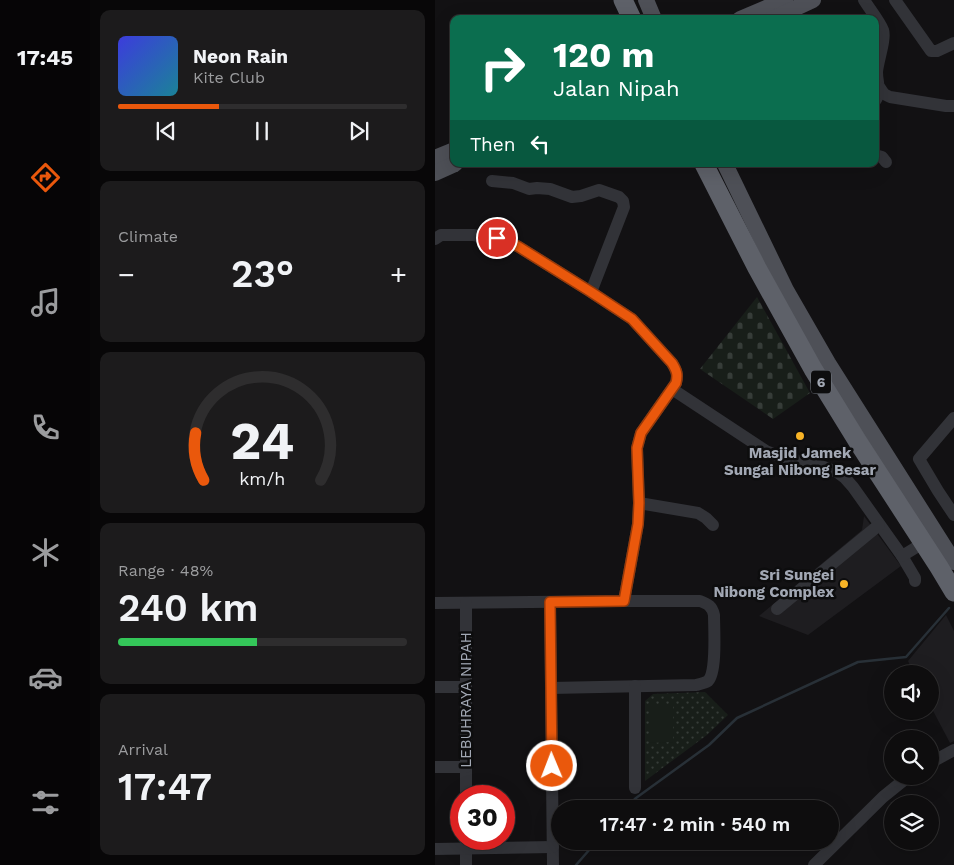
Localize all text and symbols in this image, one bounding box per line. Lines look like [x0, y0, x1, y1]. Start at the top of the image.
text: 120 m [553, 34, 654, 76]
icon: right [470, 35, 535, 100]
text: 17:45 [17, 45, 73, 70]
text: Neon Rain [193, 45, 288, 68]
text: Kite Club [193, 68, 265, 87]
text: Jalan Nipah [553, 76, 680, 101]
icon: previous [152, 117, 180, 145]
icon: pause [248, 117, 276, 145]
icon: next [345, 117, 373, 145]
icon: left [526, 130, 554, 158]
text: Then [470, 133, 516, 156]
icon: directions [28, 160, 63, 195]
pin [476, 217, 518, 259]
icon: arrive [483, 224, 511, 252]
text: Climate [118, 227, 178, 246]
text: 23° [231, 252, 294, 296]
text: − [118, 258, 135, 291]
text: + [390, 258, 407, 291]
icon: music [28, 285, 63, 320]
road number: 6 [811, 371, 831, 394]
icon: phone [28, 410, 63, 445]
text: 24 [231, 411, 294, 472]
marker: Masjid Jamek Sungai Nibong Besar [794, 430, 806, 442]
place label: Masjid Jamek Sungai Nibong Besar [724, 444, 877, 479]
text: km/h [239, 468, 286, 489]
icon: climate [28, 535, 63, 570]
text: Range · 48% [118, 561, 213, 580]
place label: Sri Sungei Nibong Complex [713, 566, 834, 601]
marker: Sri Sungei Nibong Complex [838, 578, 850, 590]
text: 240 km [118, 586, 258, 630]
street label: LEBUHRAYA NIPAH [457, 632, 475, 768]
icon: car [28, 660, 63, 695]
map controls [884, 665, 939, 850]
button: sound [884, 665, 939, 720]
button: search [884, 730, 939, 785]
position arrow [525, 739, 577, 791]
text: Arrival [118, 740, 168, 759]
text: 17:47 [118, 765, 212, 809]
icon: filters [28, 785, 63, 820]
speed limit sign: 30 [450, 785, 515, 850]
button: layers [884, 795, 939, 850]
text: 17:47 · 2 min · 540 m [600, 813, 790, 836]

